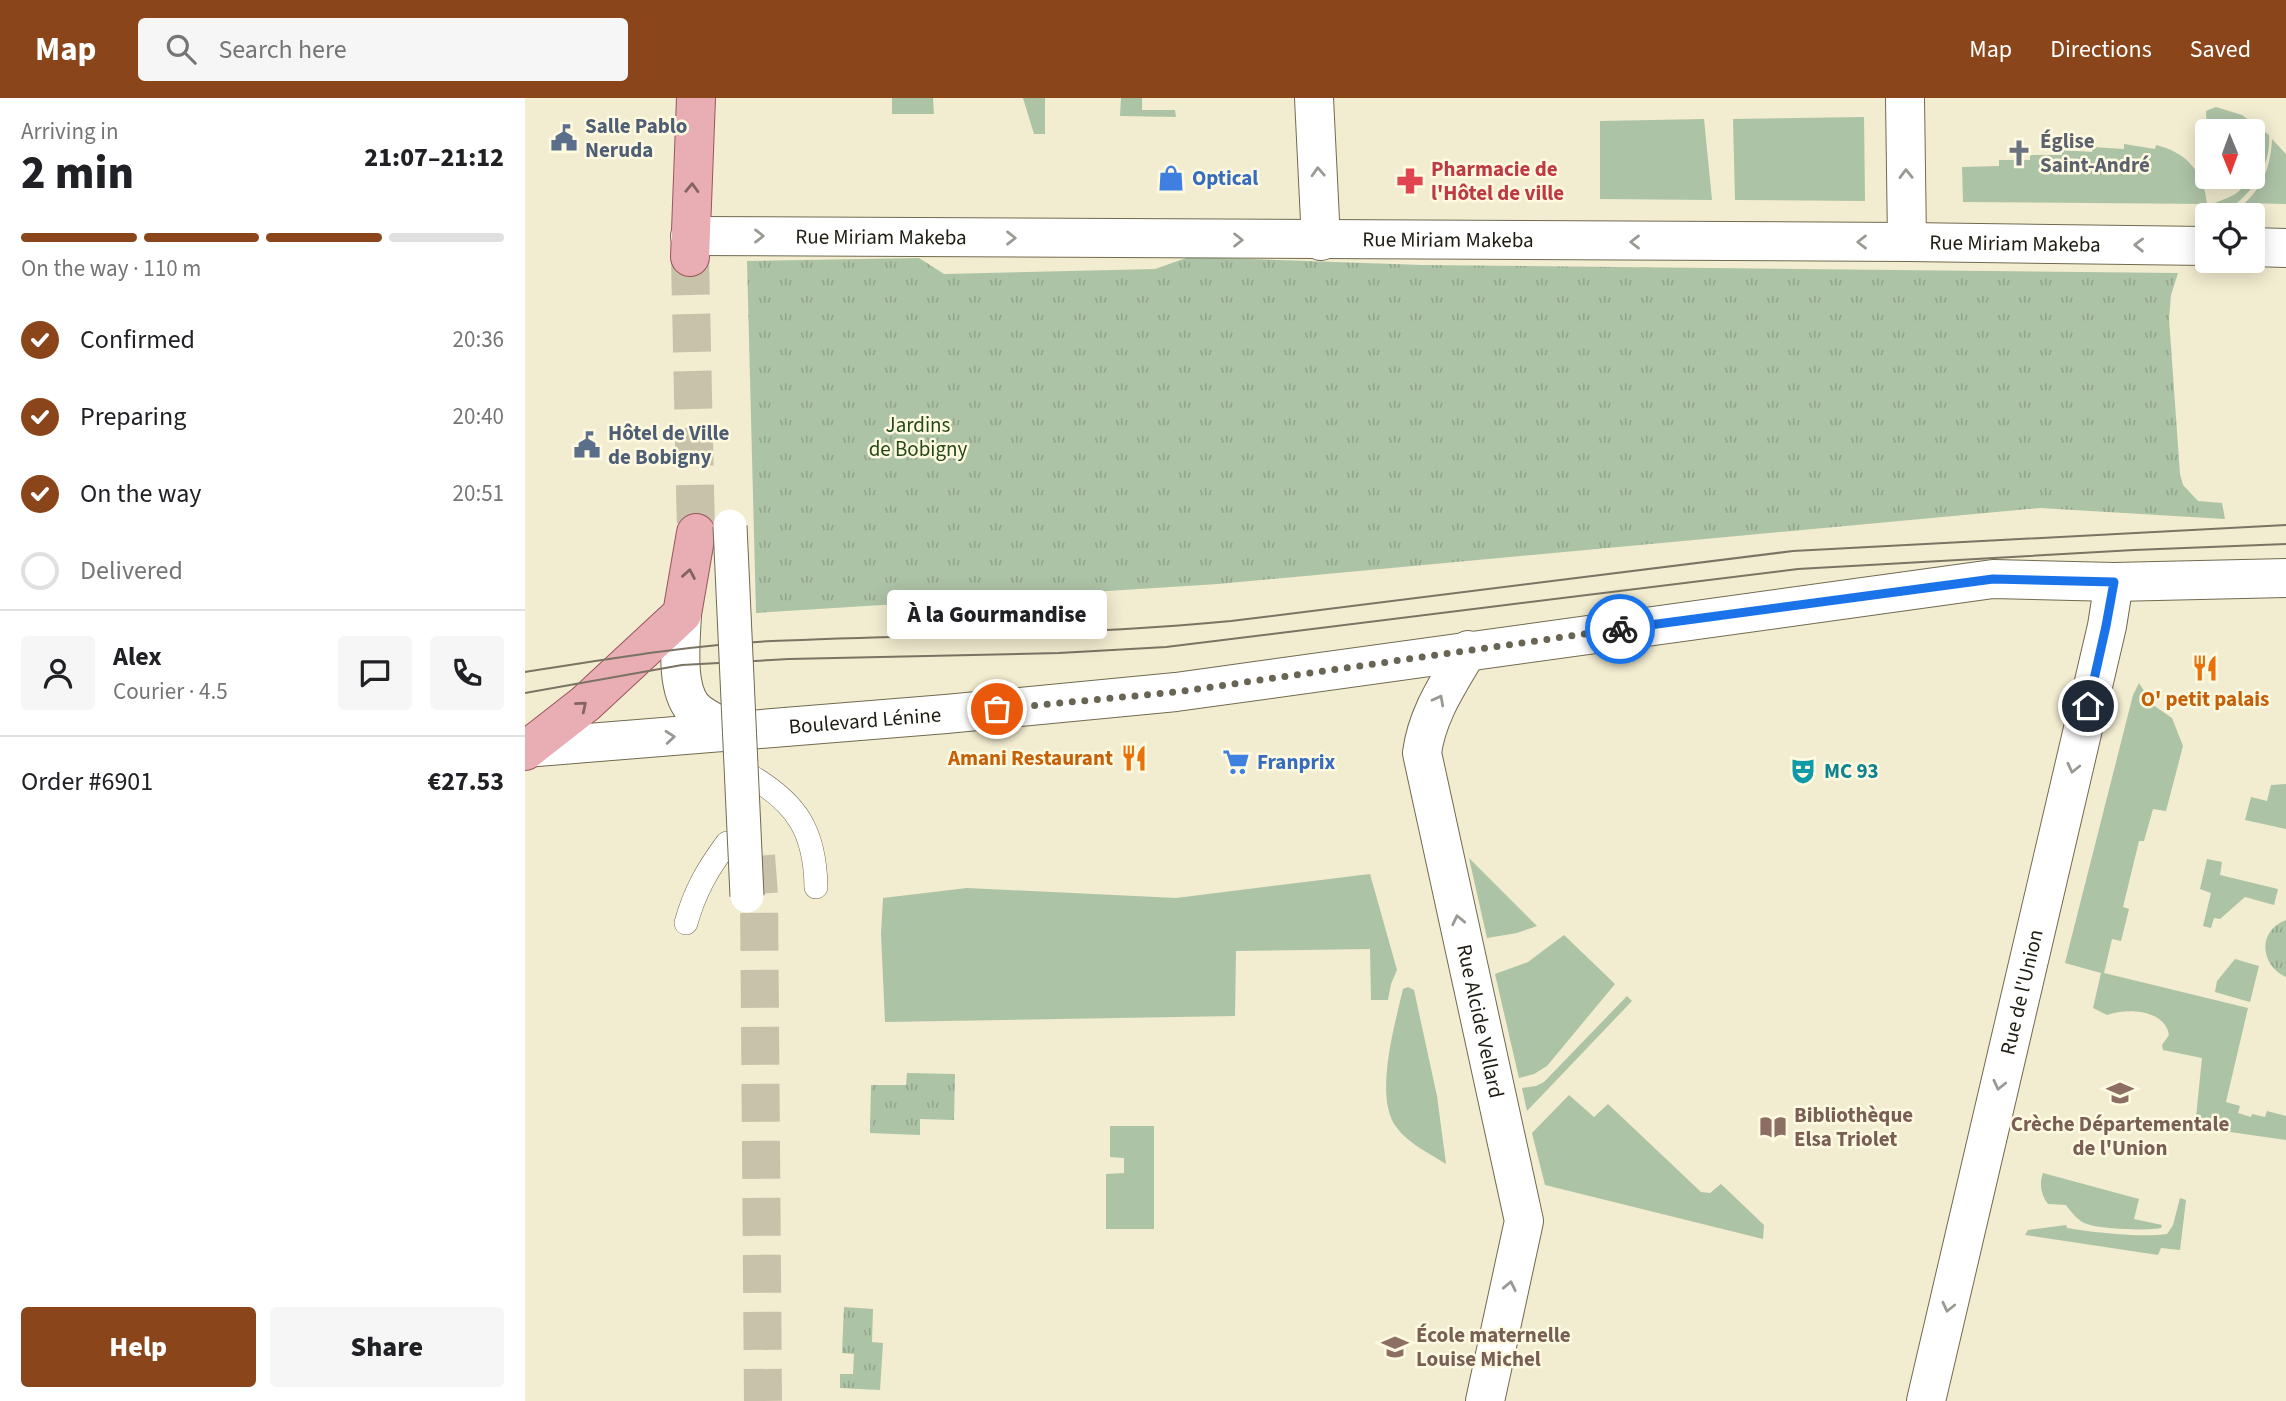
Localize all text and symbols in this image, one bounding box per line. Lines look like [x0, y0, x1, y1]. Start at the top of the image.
search box [138, 18, 628, 81]
text: Map [35, 26, 96, 73]
icon: search [162, 30, 200, 68]
text: Search here [218, 31, 347, 68]
text: Map [1969, 32, 2012, 67]
text: Directions [2050, 32, 2152, 67]
text: Saved [2190, 32, 2251, 67]
place label: Salle Pablo Neruda [585, 111, 687, 165]
text: Arriving in [21, 115, 119, 148]
north arrow [2195, 119, 2265, 189]
map controls [2195, 119, 2265, 273]
public building icon: Salle Pablo Neruda [549, 123, 579, 153]
place label: Église Saint-André [2040, 126, 2150, 180]
church icon: Église Saint-André [2004, 138, 2034, 168]
text: 21:07–21:12 [364, 139, 504, 176]
text: 2 min [21, 141, 134, 206]
place label: Pharmacie de l'Hôtel de ville [1431, 154, 1564, 208]
shop icon: Optical [1156, 163, 1186, 193]
place label: Optical [1192, 163, 1258, 193]
pharmacy icon: Pharmacie de l'Hôtel de ville [1395, 166, 1425, 196]
one-way arrow [1311, 167, 1326, 178]
one-way arrow [1898, 168, 1914, 178]
one-way arrow [685, 183, 700, 194]
button: locate [2195, 203, 2265, 273]
street label: Rue Miriam Makeba [795, 222, 967, 252]
street label: Rue Miriam Makeba [1362, 224, 1534, 255]
street label: Rue Miriam Makeba [1929, 227, 2101, 260]
one-way arrow [754, 228, 764, 244]
one-way arrow [1006, 230, 1016, 246]
one-way arrow [1233, 232, 1244, 248]
one-way arrow [1629, 234, 1639, 250]
one-way arrow [1856, 234, 1867, 250]
one-way arrow [2133, 238, 2144, 253]
text: On the way · 110 m [21, 252, 201, 285]
icon: check [21, 321, 59, 359]
text: Confirmed [80, 321, 195, 358]
text: 20:36 [453, 323, 504, 356]
icon: check [21, 398, 59, 436]
text: Preparing [80, 398, 186, 435]
text: 20:40 [453, 400, 504, 433]
park label: Jardins de Bobigny [869, 410, 968, 464]
place label: Hôtel de Ville de Bobigny [608, 418, 730, 472]
public building icon: Hôtel de Ville de Bobigny [572, 430, 602, 460]
icon: check [21, 475, 59, 513]
text: On the way [80, 475, 201, 512]
text: 20:51 [453, 477, 504, 510]
text: Delivered [80, 552, 183, 589]
one-way arrow [681, 568, 696, 579]
callout: À la Gourmandise [887, 590, 1107, 639]
courier [1585, 594, 1655, 664]
text: À la Gourmandise [908, 598, 1087, 631]
icon: bike [1601, 610, 1639, 648]
button: person [21, 636, 95, 710]
button: chat [338, 636, 412, 710]
button: phone [430, 636, 504, 710]
text: Alex [113, 638, 162, 675]
restaurant icon: O' petit palais [2190, 653, 2220, 683]
text: Courier · 4.5 [113, 675, 228, 708]
pin [2058, 676, 2118, 736]
pin [967, 679, 1027, 739]
place label: O' petit palais [2141, 684, 2269, 714]
icon: home [2069, 687, 2107, 725]
icon: bag [978, 690, 1016, 728]
one-way arrow [1431, 695, 1444, 708]
street label: Boulevard Lénine [787, 699, 942, 742]
one-way arrow [574, 702, 587, 714]
one-way arrow [665, 730, 676, 745]
place label: Amani Restaurant [947, 743, 1113, 773]
restaurant icon: Amani Restaurant [1119, 743, 1149, 773]
supermarket icon: Franprix [1221, 747, 1251, 777]
place label: Franprix [1257, 747, 1336, 777]
theatre icon: MC 93 [1788, 756, 1818, 786]
place label: MC 93 [1824, 756, 1879, 786]
one-way arrow [2067, 762, 2081, 774]
text: Order #6901 [21, 763, 153, 800]
text: €27.53 [428, 763, 504, 800]
one-way arrow [1452, 914, 1467, 926]
street label: Rue de l'Union [1992, 926, 2051, 1058]
street label: Rue Alcide Vellard [1449, 941, 1512, 1101]
school or university icon: Crèche Départementale de l'Union [2105, 1078, 2135, 1108]
one-way arrow [1993, 1079, 2008, 1091]
place label: Bibliothèque Elsa Triolet [1794, 1100, 1913, 1154]
place label: Crèche Départementale de l'Union [2011, 1109, 2229, 1163]
library icon: Bibliothèque Elsa Triolet [1758, 1112, 1788, 1142]
one-way arrow [1502, 1280, 1516, 1292]
one-way arrow [1942, 1301, 1957, 1313]
button: Help [21, 1307, 256, 1387]
button: Share [270, 1307, 504, 1387]
place label: École maternelle Louise Michel [1416, 1320, 1571, 1374]
school or university icon: École maternelle Louise Michel [1380, 1332, 1410, 1362]

